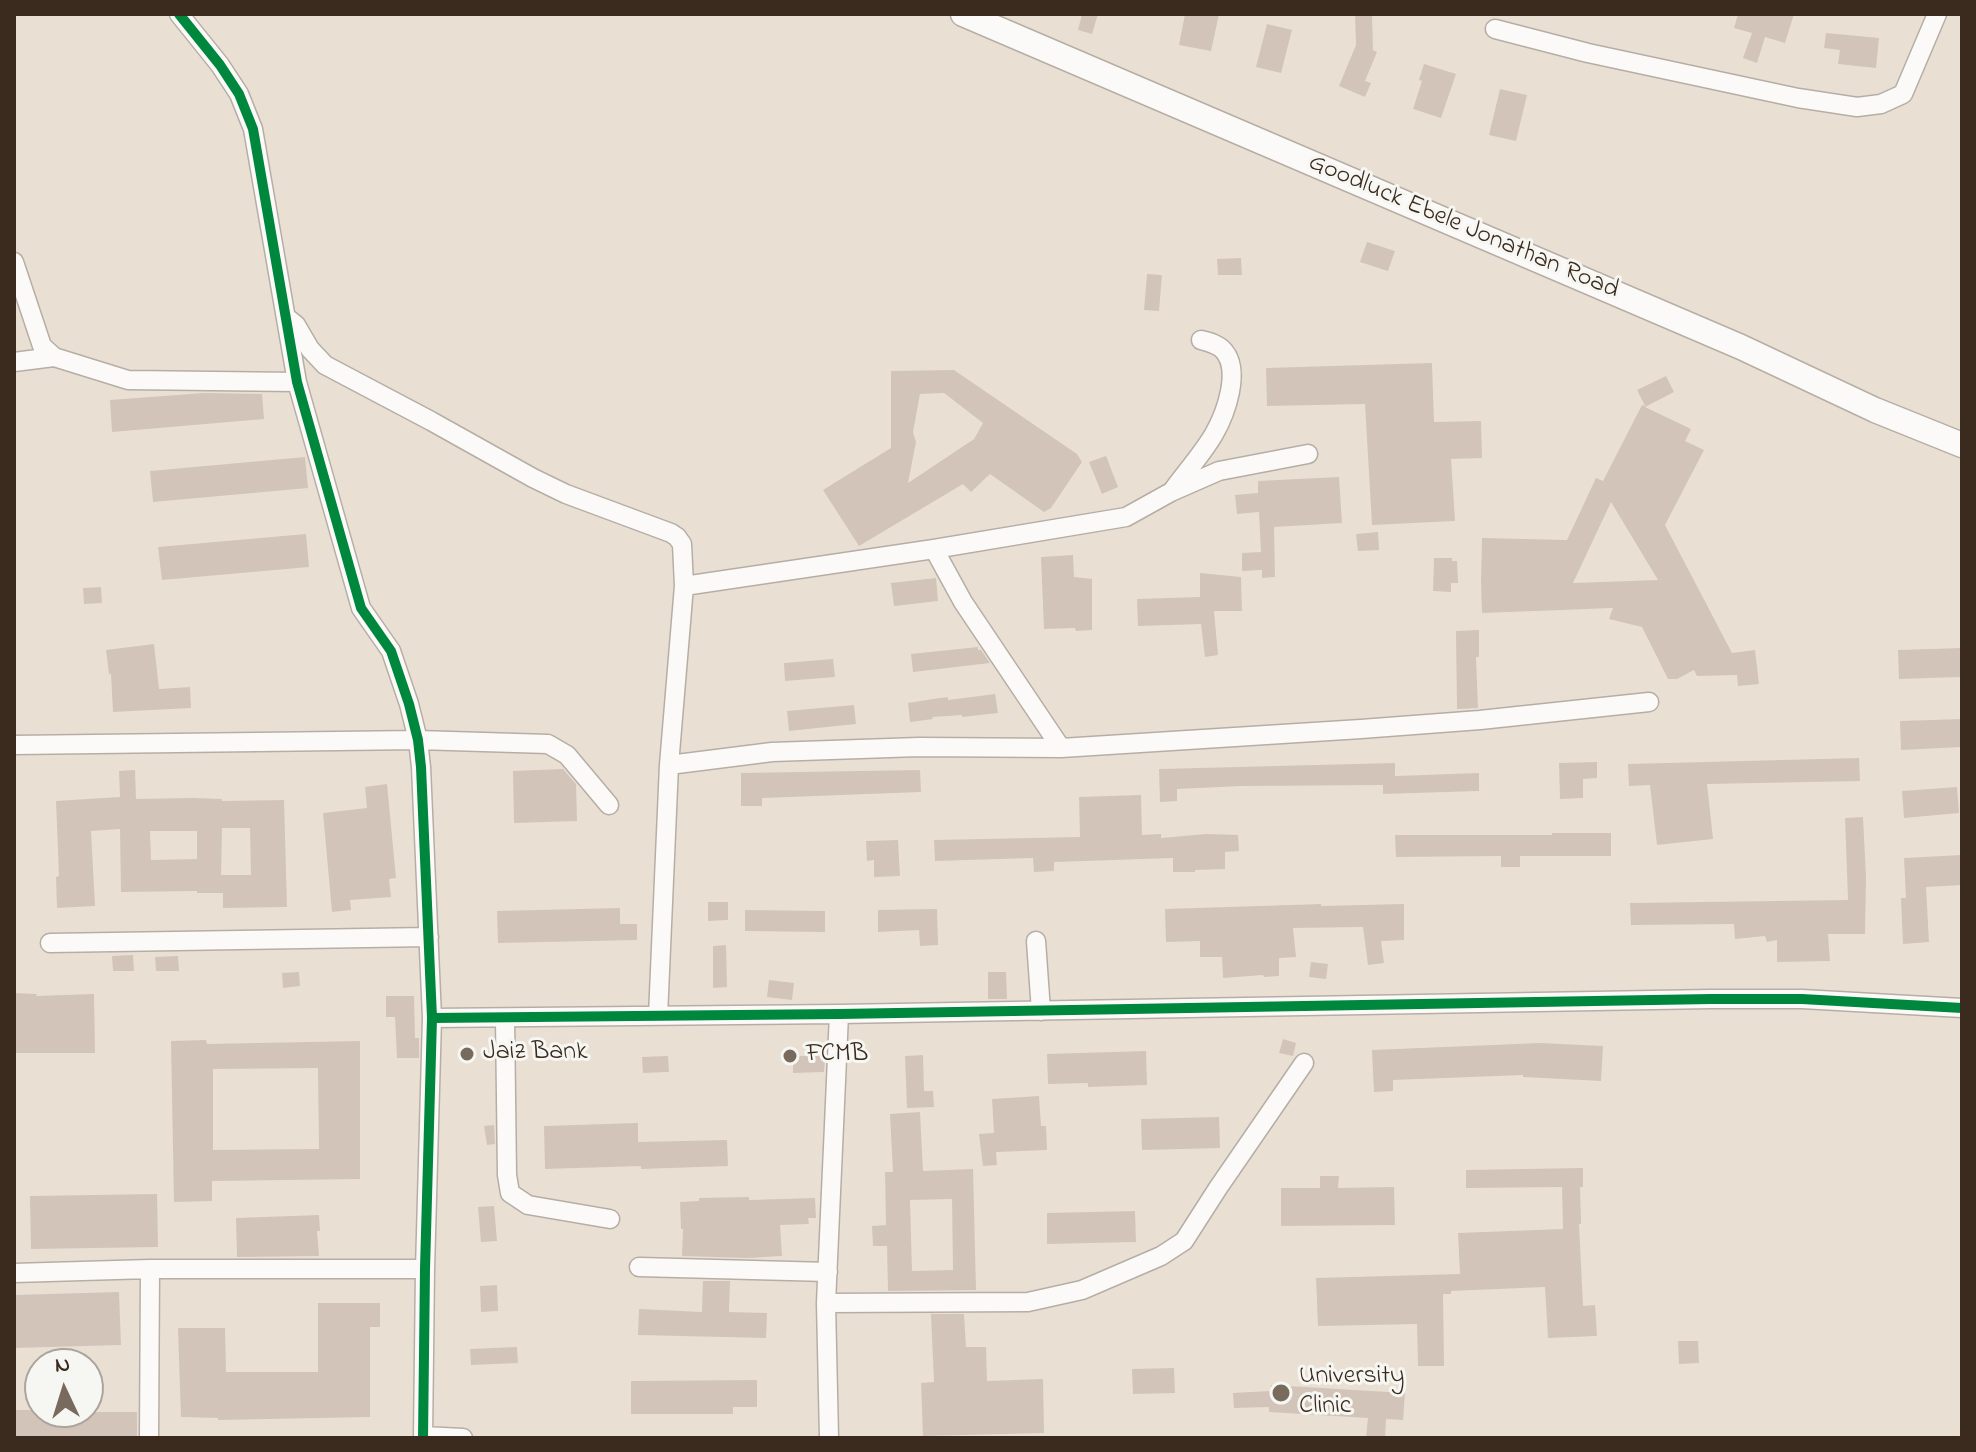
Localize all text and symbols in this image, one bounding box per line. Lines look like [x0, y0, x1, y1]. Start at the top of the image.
street label: Goodluck Ebele Jonathan Road [1303, 148, 1623, 308]
place label: Jaiz Bank [483, 1038, 588, 1070]
place label: FCMB [806, 1040, 868, 1072]
marker: Jaiz Bank [458, 1045, 476, 1063]
marker: FCMB [781, 1047, 799, 1065]
north arrow [24, 1348, 104, 1428]
text: N [54, 1350, 71, 1383]
place label: University Clinic [1299, 1362, 1405, 1424]
marker: University Clinic [1270, 1382, 1292, 1404]

